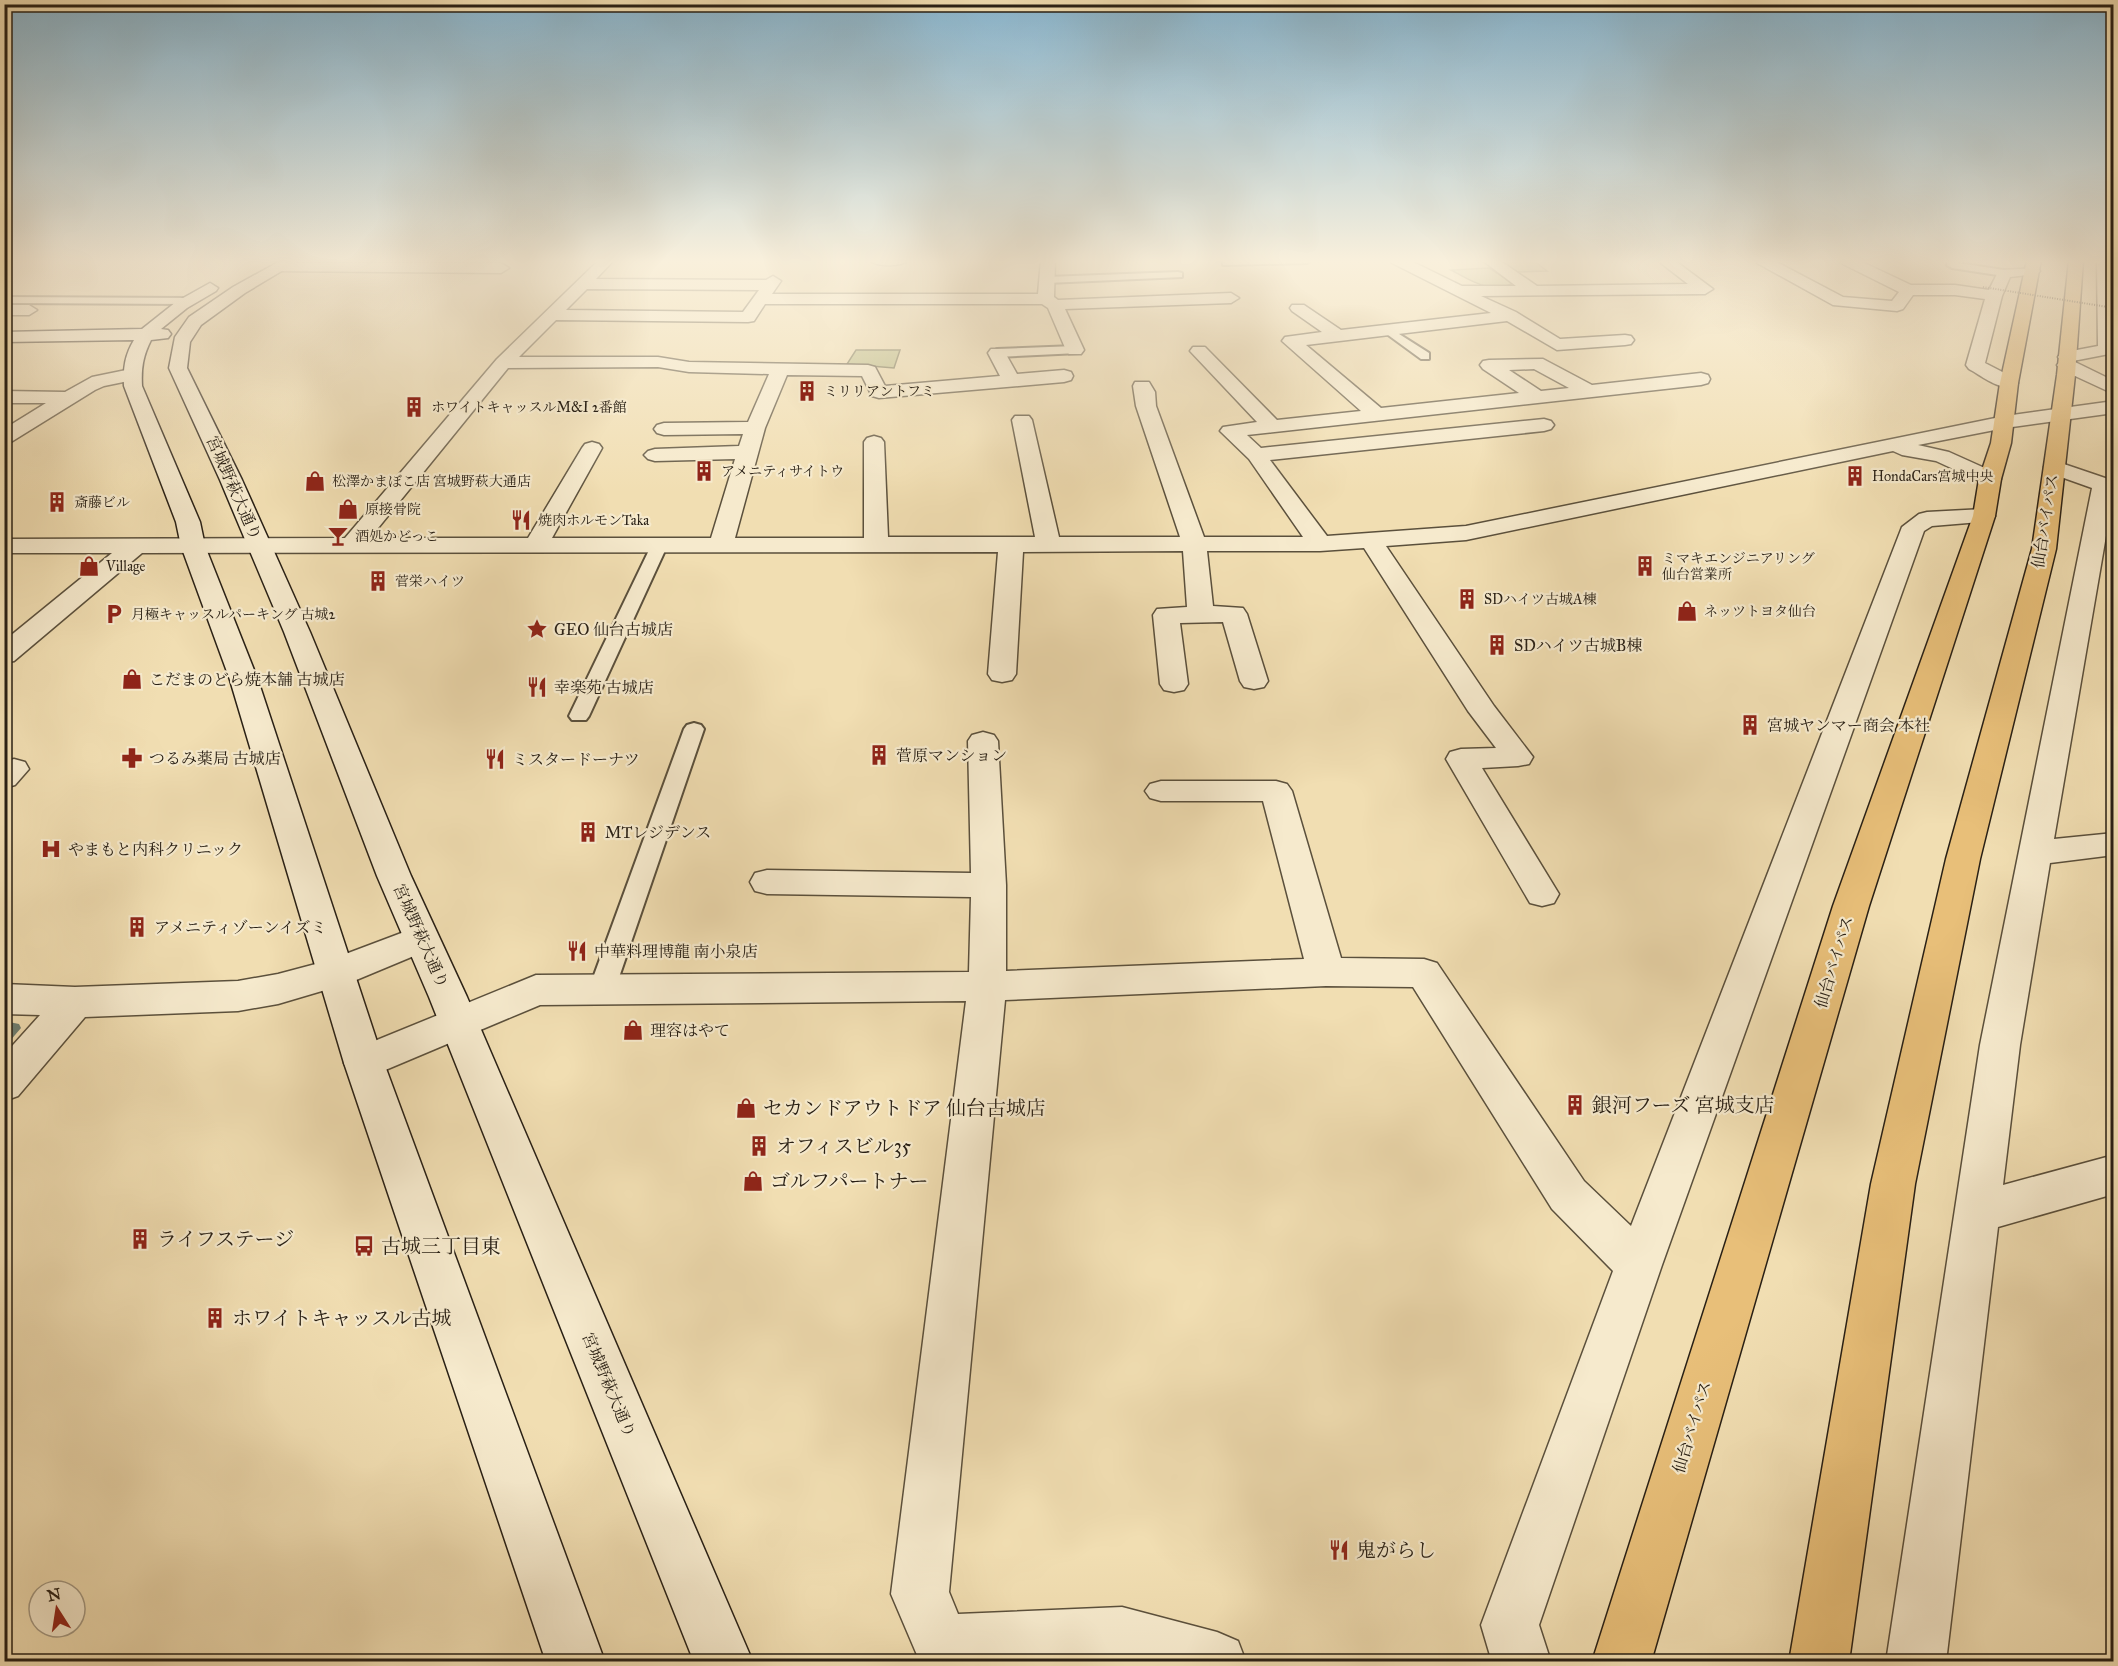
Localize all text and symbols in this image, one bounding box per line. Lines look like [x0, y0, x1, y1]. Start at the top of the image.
building icon: ミリリアントフミ [795, 379, 819, 403]
place label: ミリリアントフミ [824, 383, 935, 400]
building icon: ホワイトキャッスルM&I 2番館 [402, 395, 426, 419]
place label: ホワイトキャッスルM&I 2番館 [431, 399, 627, 416]
street label: 宮城野萩大通り [203, 433, 265, 543]
building icon: アメニティサイトウ [692, 459, 716, 483]
place label: アメニティサイトウ [721, 463, 844, 480]
building icon: HondaCars宮城中央 [1843, 464, 1867, 488]
place label: HondaCars宮城中央 [1872, 468, 1993, 485]
shop icon: 松澤かまぼこ店 宮城野萩大通店 [303, 469, 327, 493]
street label: 仙台バイパス [2028, 472, 2062, 570]
place label: 松澤かまぼこ店 宮城野萩大通店 [332, 473, 531, 490]
building icon: 斎藤ビル [45, 490, 69, 514]
place label: 斎藤ビル [74, 494, 130, 511]
shop icon: 原接骨院 [336, 497, 360, 521]
place label: 原接骨院 [365, 501, 421, 518]
restaurant icon: 焼肉ホルモンTaka [509, 508, 533, 532]
place label: 焼肉ホルモンTaka [538, 512, 649, 529]
bar icon: 酒処かどっこ [326, 524, 350, 548]
place label: 酒処かどっこ [355, 528, 439, 545]
place label: ミマキエンジニアリング 仙台営業所 [1662, 550, 1815, 583]
shop icon: Village [77, 554, 101, 578]
building icon: ミマキエンジニアリング 仙台営業所 [1633, 554, 1657, 578]
place label: Village [105, 558, 146, 575]
building icon: 菅栄ハイツ [366, 569, 390, 593]
place label: 菅栄ハイツ [395, 573, 465, 590]
building icon: SDハイツ古城A棟 [1455, 587, 1479, 611]
place label: SDハイツ古城A棟 [1484, 591, 1597, 608]
shop icon: ネッツトヨタ仙台 [1675, 599, 1699, 623]
parking icon: 月極キャッスルパーキング 古城2 [102, 602, 126, 626]
place label: ネッツトヨタ仙台 [1704, 603, 1816, 620]
place label: 月極キャッスルパーキング 古城2 [131, 606, 336, 623]
place icon: GEO 仙台古城店 [525, 617, 549, 641]
place label: GEO 仙台古城店 [554, 620, 673, 639]
building icon: SDハイツ古城B棟 [1485, 633, 1509, 657]
place label: SDハイツ古城B棟 [1514, 636, 1642, 655]
shop icon: こだまのどら焼本舗 古城店 [120, 667, 144, 691]
place label: こだまのどら焼本舗 古城店 [149, 670, 344, 689]
restaurant icon: 幸楽苑 古城店 [525, 675, 549, 699]
place label: 幸楽苑 古城店 [554, 678, 653, 697]
building icon: 宮城ヤンマー商会 本社 [1738, 713, 1762, 737]
place label: 宮城ヤンマー商会 本社 [1767, 716, 1930, 735]
building icon: 菅原マンション [867, 743, 891, 767]
pharmacy icon: つるみ薬局 古城店 [120, 746, 144, 770]
place label: 菅原マンション [896, 746, 1007, 765]
restaurant icon: ミスタードーナツ [483, 747, 507, 771]
place label: つるみ薬局 古城店 [149, 749, 280, 768]
place label: ミスタードーナツ [512, 750, 640, 769]
building icon: MTレジデンス [576, 820, 600, 844]
place label: MTレジデンス [605, 823, 711, 842]
hospital icon: やまもと内科クリニック [39, 837, 63, 861]
place label: やまもと内科クリニック [68, 840, 243, 859]
street label: 宮城野萩大通り [390, 881, 452, 991]
street label: 仙台バイパス [1811, 913, 1857, 1011]
building icon: アメニティゾーンイズミ [125, 915, 149, 939]
place label: アメニティゾーンイズミ [154, 918, 326, 937]
restaurant icon: 中華料理博龍 南小泉店 [565, 939, 589, 963]
place label: 中華料理博龍 南小泉店 [594, 942, 757, 961]
shop icon: 理容はやて [621, 1018, 645, 1042]
place label: 理容はやて [650, 1021, 730, 1040]
building icon: 銀河フーズ 宮城支店 [1563, 1093, 1587, 1117]
place label: 銀河フーズ 宮城支店 [1592, 1093, 1775, 1117]
shop icon: セカンドアウトドア 仙台古城店 [734, 1096, 758, 1120]
place label: セカンドアウトドア 仙台古城店 [763, 1096, 1046, 1120]
building icon: オフィスビル35 [747, 1134, 771, 1158]
place label: オフィスビル35 [776, 1134, 911, 1158]
shop icon: ゴルフパートナー [741, 1169, 765, 1193]
place label: ゴルフパートナー [770, 1169, 928, 1193]
building icon: ライフステージ [128, 1227, 152, 1251]
place label: ライフステージ [157, 1227, 294, 1251]
bus stop icon: 古城三丁目東 [352, 1234, 376, 1258]
place label: 古城三丁目東 [381, 1234, 501, 1258]
building icon: ホワイトキャッスル古城 [203, 1306, 227, 1330]
place label: ホワイトキャッスル古城 [232, 1306, 451, 1330]
street label: 宮城野萩大通り [578, 1330, 640, 1440]
street label: 仙台バイパス [1669, 1378, 1715, 1476]
restaurant icon: 鬼がらし [1327, 1538, 1351, 1562]
place label: 鬼がらし [1356, 1538, 1436, 1562]
north arrow [27, 1579, 87, 1639]
text: N [45, 1584, 63, 1606]

